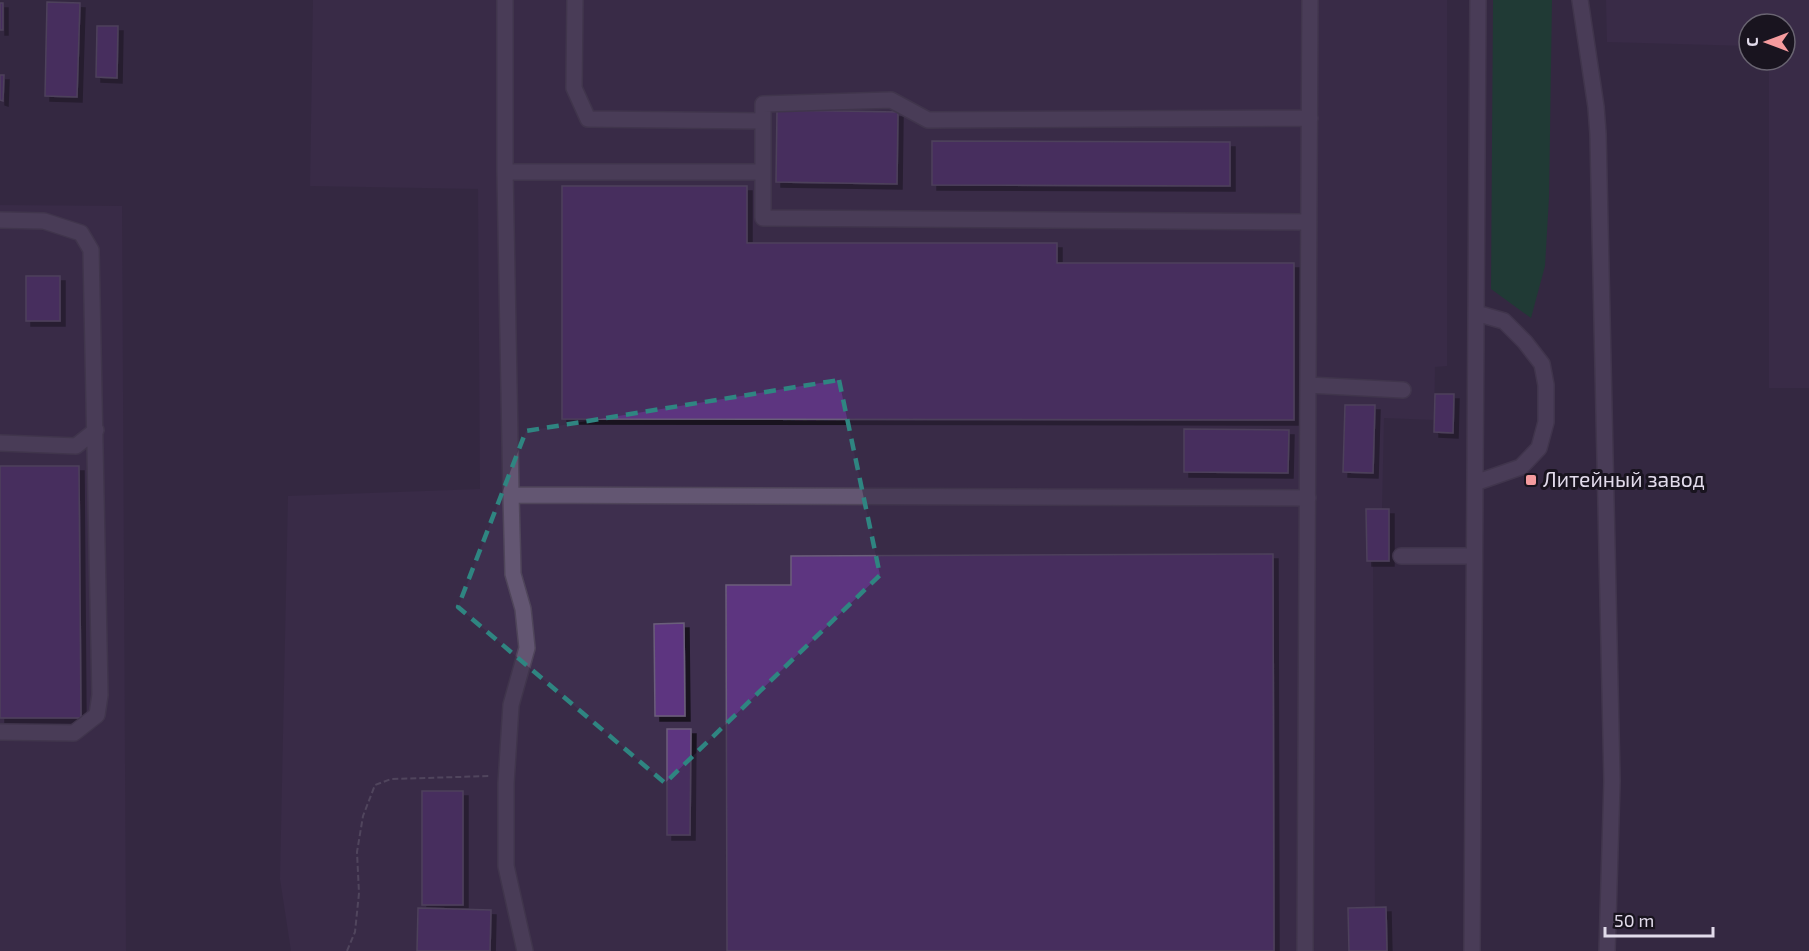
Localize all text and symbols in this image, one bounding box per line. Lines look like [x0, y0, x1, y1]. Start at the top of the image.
north arrow [1737, 12, 1797, 72]
text: С [1742, 37, 1761, 47]
place label: Литейный завод [1543, 466, 1705, 491]
marker: Литейный завод [1524, 473, 1538, 487]
scale bar [1605, 900, 1713, 938]
text: 50 m [1614, 909, 1654, 931]

